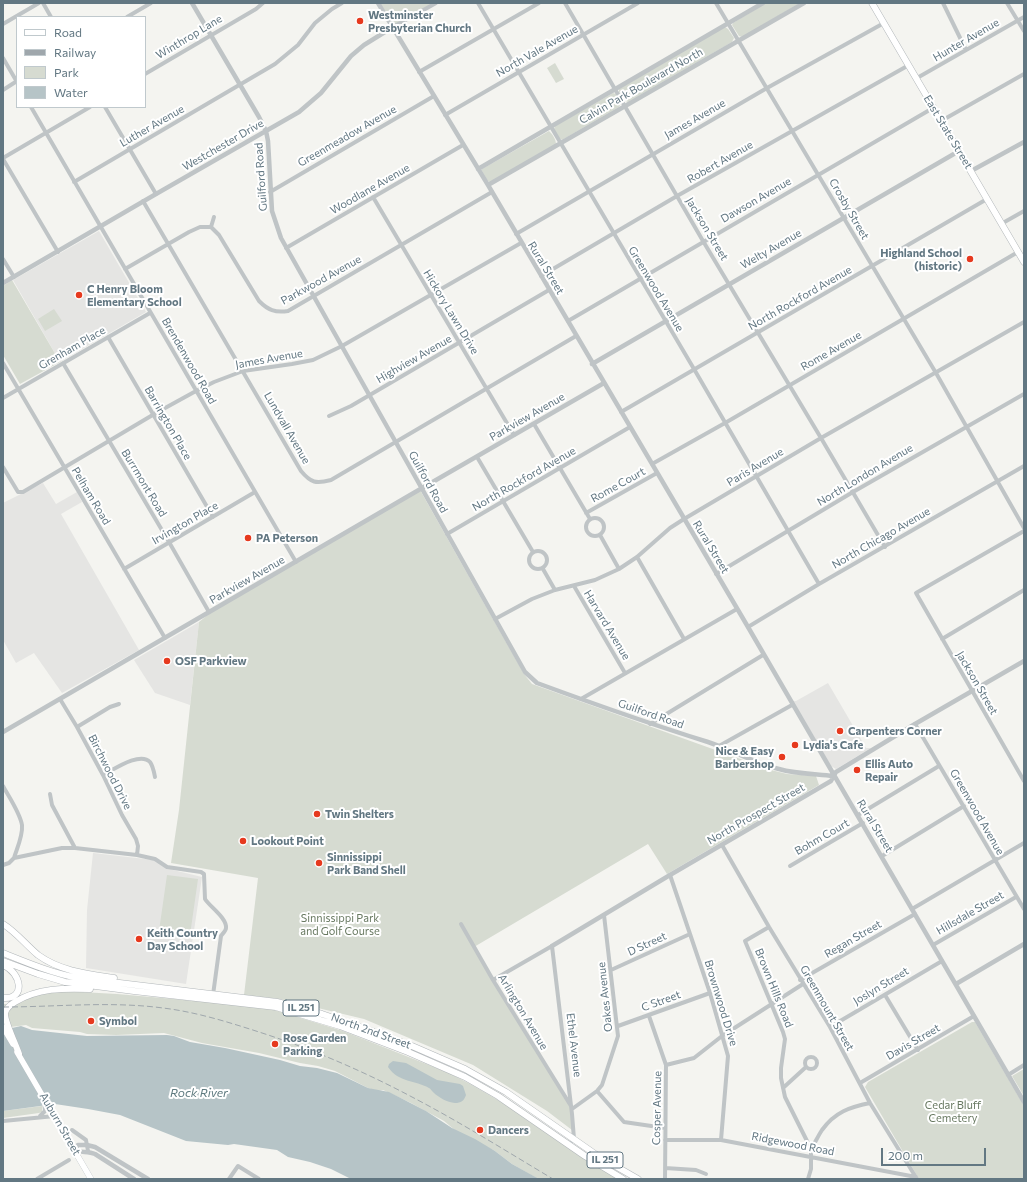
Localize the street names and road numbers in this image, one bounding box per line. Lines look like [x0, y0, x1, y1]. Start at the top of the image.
street label: Winthrop Lane [154, 12, 224, 62]
street label: Hunter Avenue [931, 16, 1001, 64]
street label: North Vale Avenue [494, 22, 580, 80]
street label: Calvin Park Boulevard North [577, 45, 705, 127]
street label: East State Street [921, 93, 975, 171]
street label: James Avenue [662, 96, 728, 142]
street label: Luther Avenue [117, 102, 187, 150]
street label: Greenmeadow Avenue [295, 102, 399, 170]
street label: Westchester Drive [180, 116, 266, 174]
street label: Robert Avenue [685, 138, 755, 186]
street label: Guilford Road [252, 142, 270, 212]
street label: Woodlane Avenue [328, 161, 412, 217]
street label: Dawson Avenue [718, 174, 794, 226]
street label: Crosby Street [826, 176, 872, 242]
street label: Jackson Street [683, 195, 731, 263]
street label: Welty Avenue [738, 226, 804, 272]
street label: Rural Street [525, 239, 567, 297]
street label: Greenwood Avenue [625, 244, 687, 334]
street label: Parkwood Avenue [278, 252, 364, 308]
street label: North Rockford Avenue [746, 263, 854, 333]
street label: Hickory Lawn Drive [420, 267, 482, 357]
street label: Brendenwood Road [159, 315, 219, 407]
street label: Grenham Place [36, 324, 108, 372]
street label: Rome Avenue [798, 328, 864, 374]
street label: Highview Avenue [374, 332, 454, 386]
street label: James Avenue [234, 347, 304, 371]
street label: Barrington Place [142, 384, 194, 462]
street label: Lundvall Avenue [261, 390, 313, 466]
street label: Parkview Avenue [487, 390, 567, 444]
street label: North London Avenue [815, 441, 915, 509]
street label: North Rockford Avenue [470, 444, 578, 514]
street label: Paris Avenue [724, 445, 786, 489]
street label: Burrmont Road [119, 447, 169, 519]
street label: Guilford Road [406, 449, 450, 515]
street label: Pelham Road [69, 465, 113, 527]
street label: Rome Court [588, 465, 648, 505]
street label: Irvington Place [150, 499, 220, 547]
street label: North Chicago Avenue [830, 504, 932, 572]
street label: Rural Street [690, 518, 732, 576]
street label: Parkview Avenue [207, 553, 287, 607]
street label: Harvard Avenue [581, 588, 633, 662]
street label: Jackson Street [953, 649, 1001, 717]
street label: Guilford Road [616, 697, 686, 731]
street label: Birchwood Drive [85, 732, 135, 812]
street label: Greenwood Avenue [947, 767, 1007, 857]
street label: North Prospect Street [705, 781, 807, 847]
street label: Rural Street [854, 797, 896, 855]
street label: Bohm Court [792, 816, 852, 858]
street label: Hillsdale Street [934, 888, 1006, 938]
street label: Regan Street [822, 917, 884, 961]
street label: D Street [625, 929, 669, 959]
street label: Brown Hills Road [752, 946, 796, 1030]
street label: Brownwood Drive [702, 958, 740, 1048]
street label: Oakes Avenue [595, 961, 615, 1033]
street label: Greenmount Street [797, 963, 857, 1053]
street label: Joslyn Street [851, 964, 911, 1008]
street label: Arlington Avenue [495, 972, 551, 1052]
street label: C Street [640, 988, 682, 1014]
road number: IL 251 [283, 1000, 319, 1016]
street label: North 2nd Street [329, 1010, 413, 1052]
street label: Ethel Avenue [564, 1012, 584, 1078]
street label: Davis Street [884, 1021, 942, 1063]
street label: Cosper Avenue [650, 1071, 664, 1145]
street label: Auburn Street [37, 1090, 83, 1158]
street label: Ridgewood Road [751, 1130, 835, 1158]
road number: IL 251 [587, 1152, 623, 1168]

